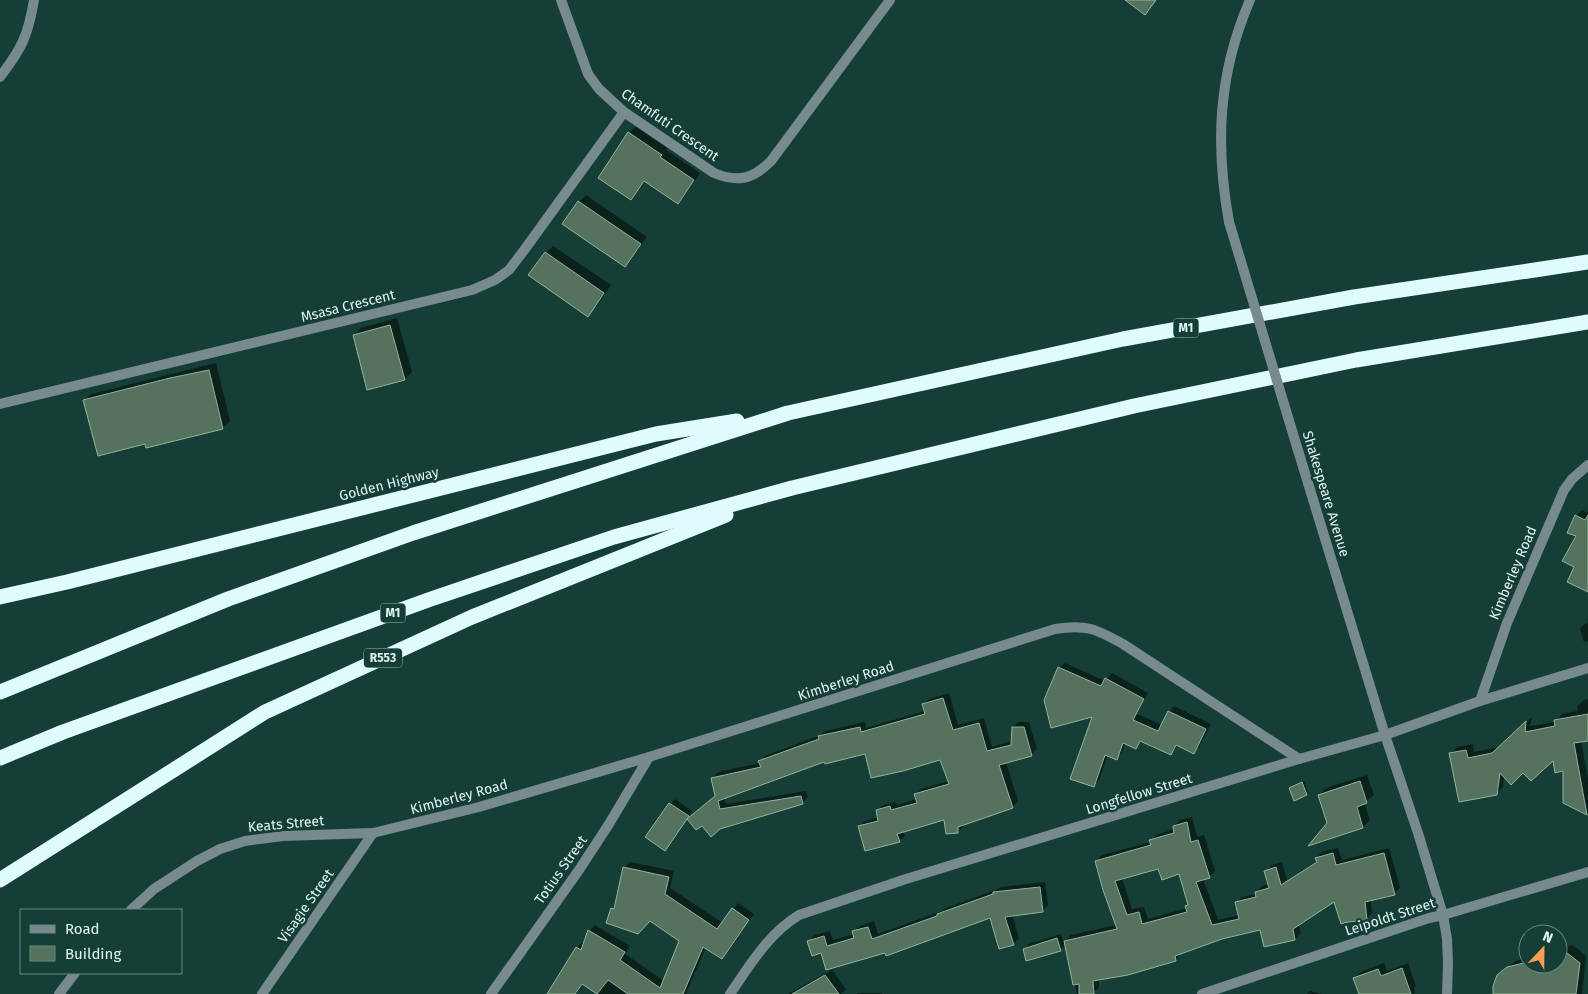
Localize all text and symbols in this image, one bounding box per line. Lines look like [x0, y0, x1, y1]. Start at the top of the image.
street label: Chamfuti Crescent [618, 85, 723, 166]
street label: Msasa Crescent [299, 286, 398, 326]
road number: M1 [1174, 318, 1198, 338]
street label: Shakespeare Avenue [1299, 429, 1353, 559]
street label: Golden Highway [337, 463, 441, 505]
street label: Kimberley Road [1486, 524, 1540, 622]
road number: M1 [380, 604, 406, 622]
road number: R553 [364, 648, 402, 668]
street label: Kimberley Road [796, 657, 896, 705]
street label: Longfellow Street [1084, 769, 1195, 818]
street label: Kimberley Road [408, 776, 510, 818]
street label: Keats Street [247, 812, 326, 836]
street label: Totius Street [531, 832, 591, 908]
street label: Visagie Street [274, 865, 338, 946]
street label: Leipoldt Street [1343, 894, 1438, 940]
legend [20, 909, 182, 974]
text: Road [65, 920, 100, 938]
north arrow [1518, 924, 1568, 974]
text: N [1540, 928, 1555, 947]
text: Building [65, 945, 121, 963]

